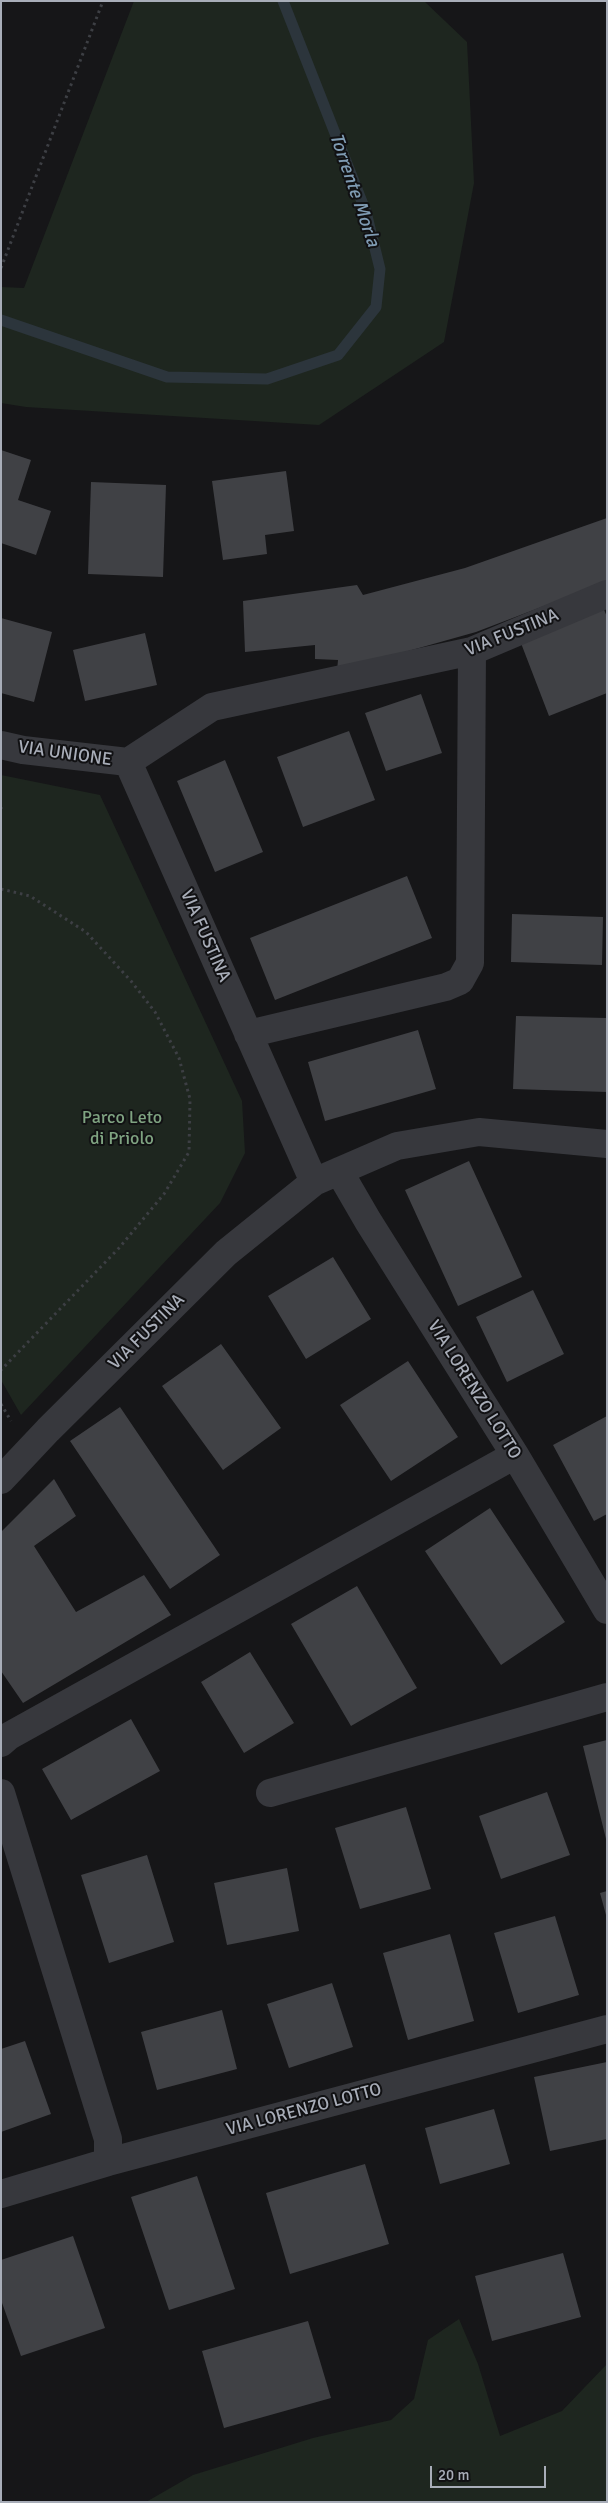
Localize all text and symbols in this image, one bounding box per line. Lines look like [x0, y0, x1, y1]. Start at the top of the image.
water label: Torrente Morla [324, 130, 384, 250]
street label: VIA FUSTINA [462, 604, 562, 662]
street label: VIA UNIONE [17, 737, 113, 771]
street label: VIA FUSTINA [175, 886, 235, 986]
park label: Parco Leto di Priolo [82, 1107, 162, 1150]
street label: VIA FUSTINA [104, 1289, 190, 1375]
street label: VIA LORENZO LOTTO [422, 1316, 526, 1464]
street label: VIA LORENZO LOTTO [224, 2079, 384, 2141]
scale bar [433, 2456, 549, 2488]
text: 20 m [438, 2466, 469, 2484]

